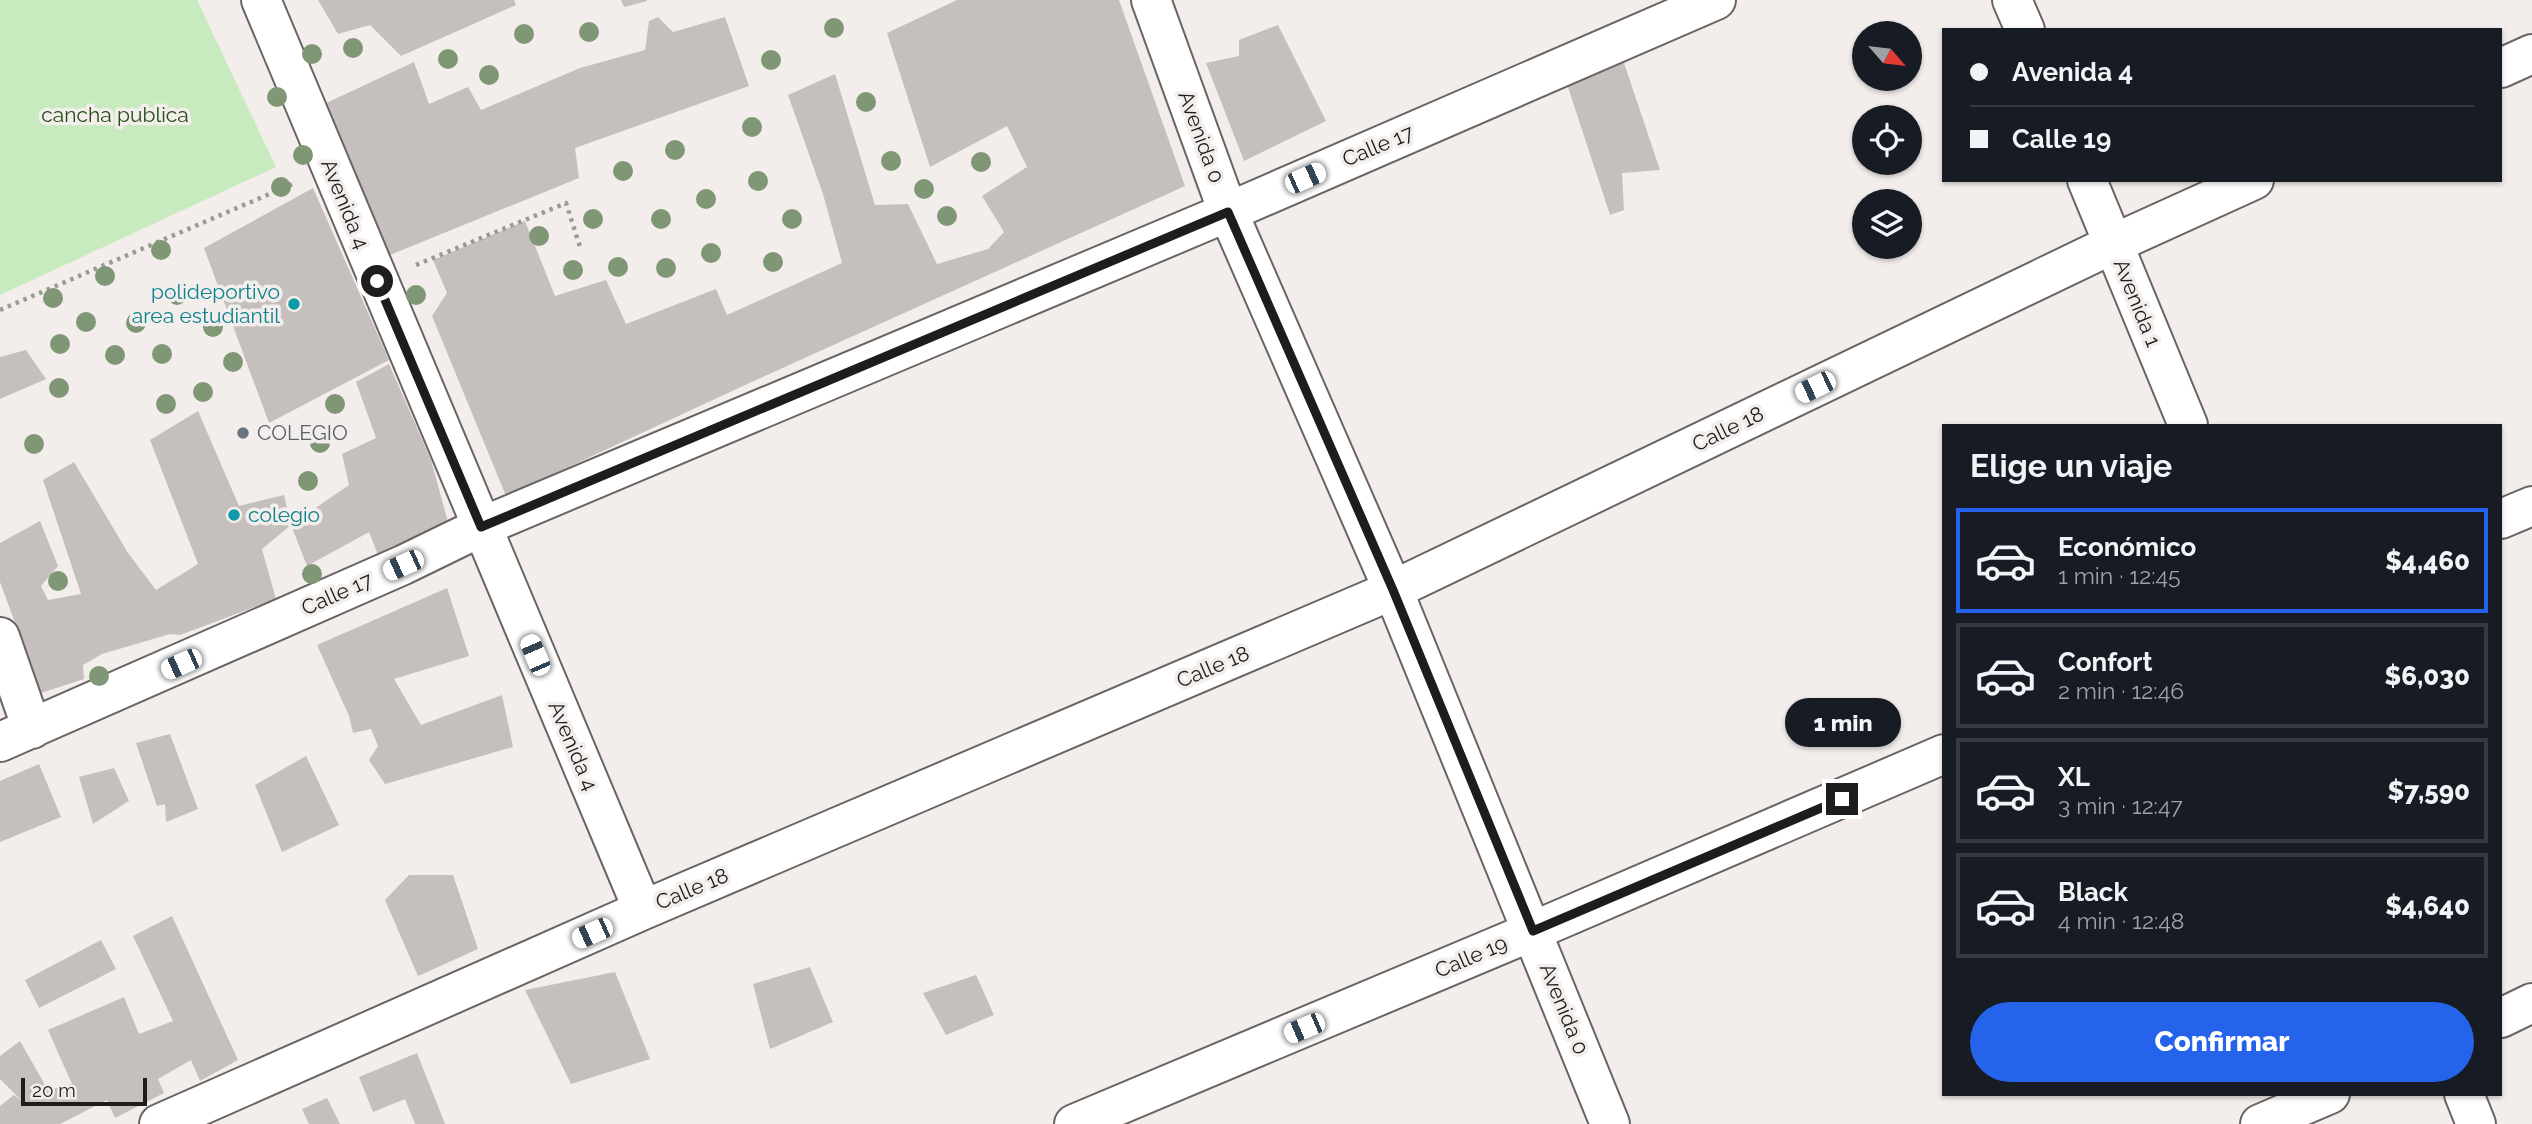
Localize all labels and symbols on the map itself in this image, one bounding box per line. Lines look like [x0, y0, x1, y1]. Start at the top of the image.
north arrow [1852, 21, 1922, 91]
street label: Avenida 0 [1173, 87, 1230, 186]
park label: cancha publica [41, 102, 189, 127]
street label: Calle 17 [1338, 119, 1418, 172]
street label: Avenida 4 [316, 155, 375, 252]
car [1282, 160, 1329, 196]
street label: Avenida 1 [2109, 255, 2166, 350]
route start [361, 265, 393, 297]
place label: polideportivo area estudiantil [132, 279, 280, 328]
marker: polideportivo area estudiantil [286, 296, 302, 312]
car [1792, 368, 1839, 406]
street label: Calle 18 [1688, 401, 1768, 457]
place label: COLEGIO [257, 420, 348, 445]
marker: COLEGIO [235, 425, 251, 441]
place label: colegio [248, 502, 320, 527]
marker: colegio [226, 507, 242, 523]
car [380, 547, 427, 583]
street label: Calle 17 [297, 567, 377, 620]
car [518, 632, 553, 678]
street label: Calle 18 [1173, 640, 1253, 693]
car [158, 646, 205, 682]
street label: Avenida 4 [543, 697, 603, 794]
callout: 1 min [1784, 698, 1900, 746]
route end [1826, 783, 1858, 815]
street label: Calle 18 [652, 862, 732, 915]
car [569, 915, 616, 951]
street label: Calle 19 [1431, 930, 1511, 983]
street label: Avenida 0 [1535, 960, 1594, 1058]
car [1281, 1010, 1328, 1046]
scale bar [21, 1075, 147, 1107]

